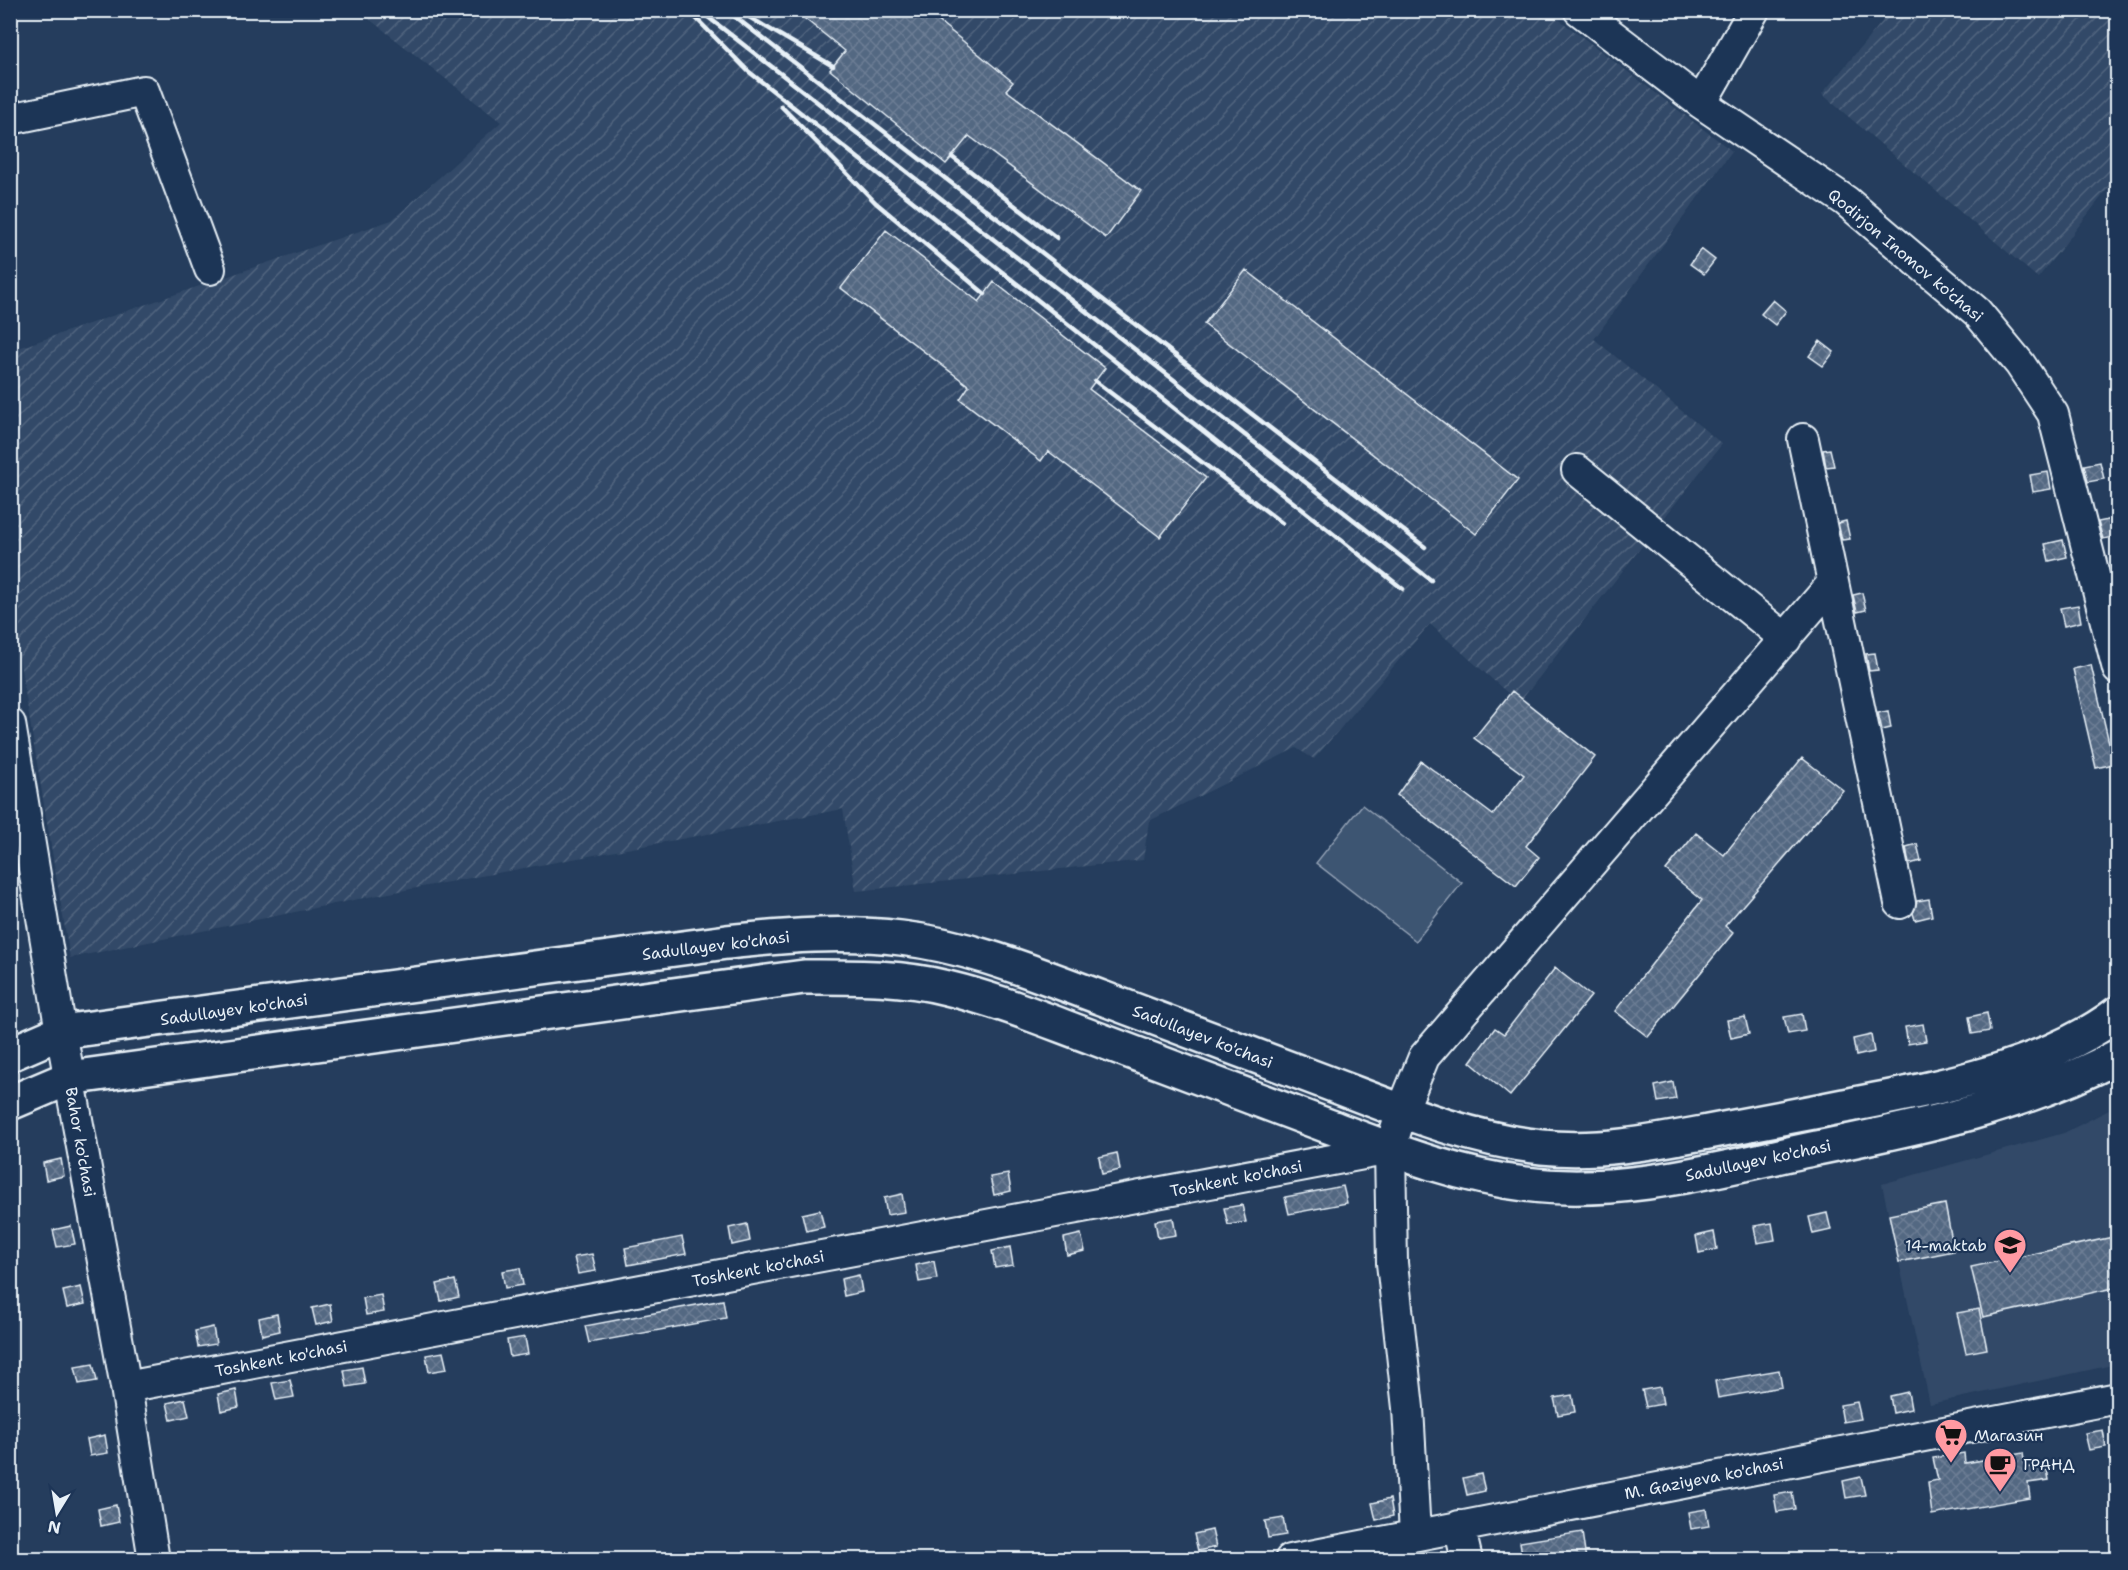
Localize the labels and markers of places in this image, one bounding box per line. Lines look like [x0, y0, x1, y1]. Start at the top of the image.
school or university icon: 14-maktab [1992, 1227, 2028, 1274]
place label: 14-maktab [1905, 1235, 1987, 1256]
supermarket icon: Магазин [1933, 1417, 1969, 1464]
place label: Магазин [1974, 1425, 2043, 1446]
cafe icon: ГРАНД [1982, 1446, 2018, 1493]
place label: ГРАНД [2023, 1454, 2075, 1475]

